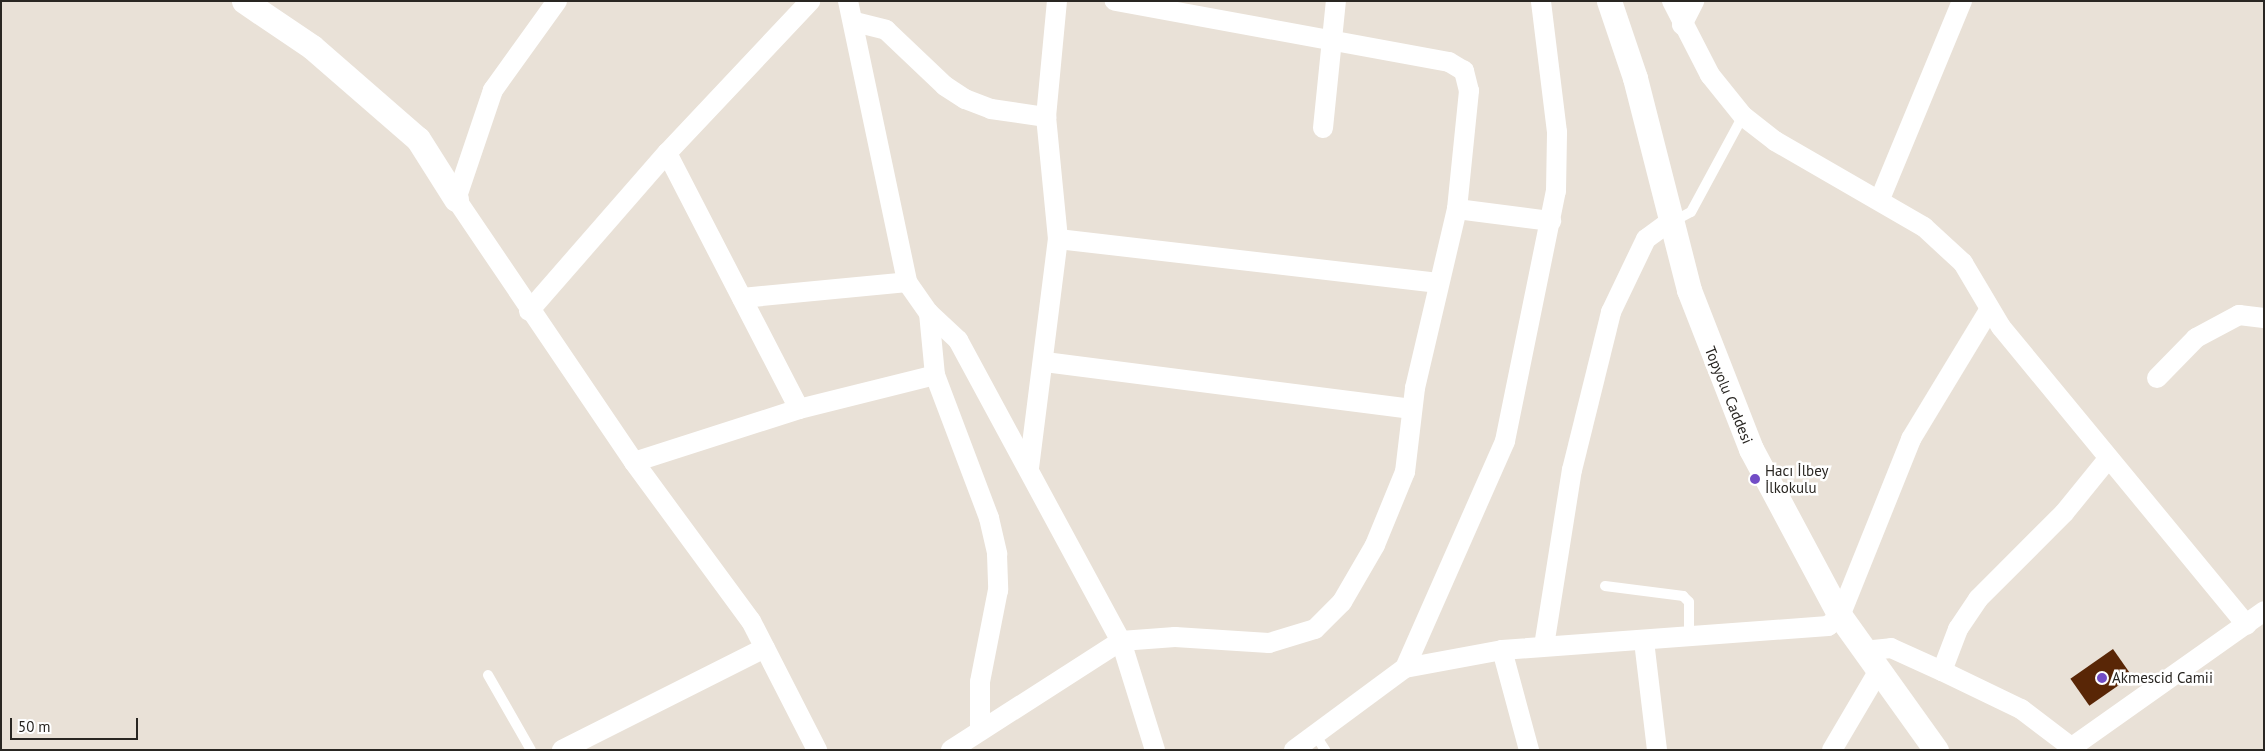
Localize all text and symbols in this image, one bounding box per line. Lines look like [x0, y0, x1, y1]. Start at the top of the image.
street label: Topyolu Caddesi [1701, 344, 1757, 446]
place label: Hacı İlbey İlkokulu [1765, 461, 1828, 496]
marker: Hacı İlbey İlkokulu [1749, 473, 1761, 485]
place label: Akmescid Camii [2112, 669, 2213, 687]
marker: Akmescid Camii [2096, 672, 2108, 684]
scale bar [12, 708, 140, 740]
text: 50 m [18, 717, 51, 736]

